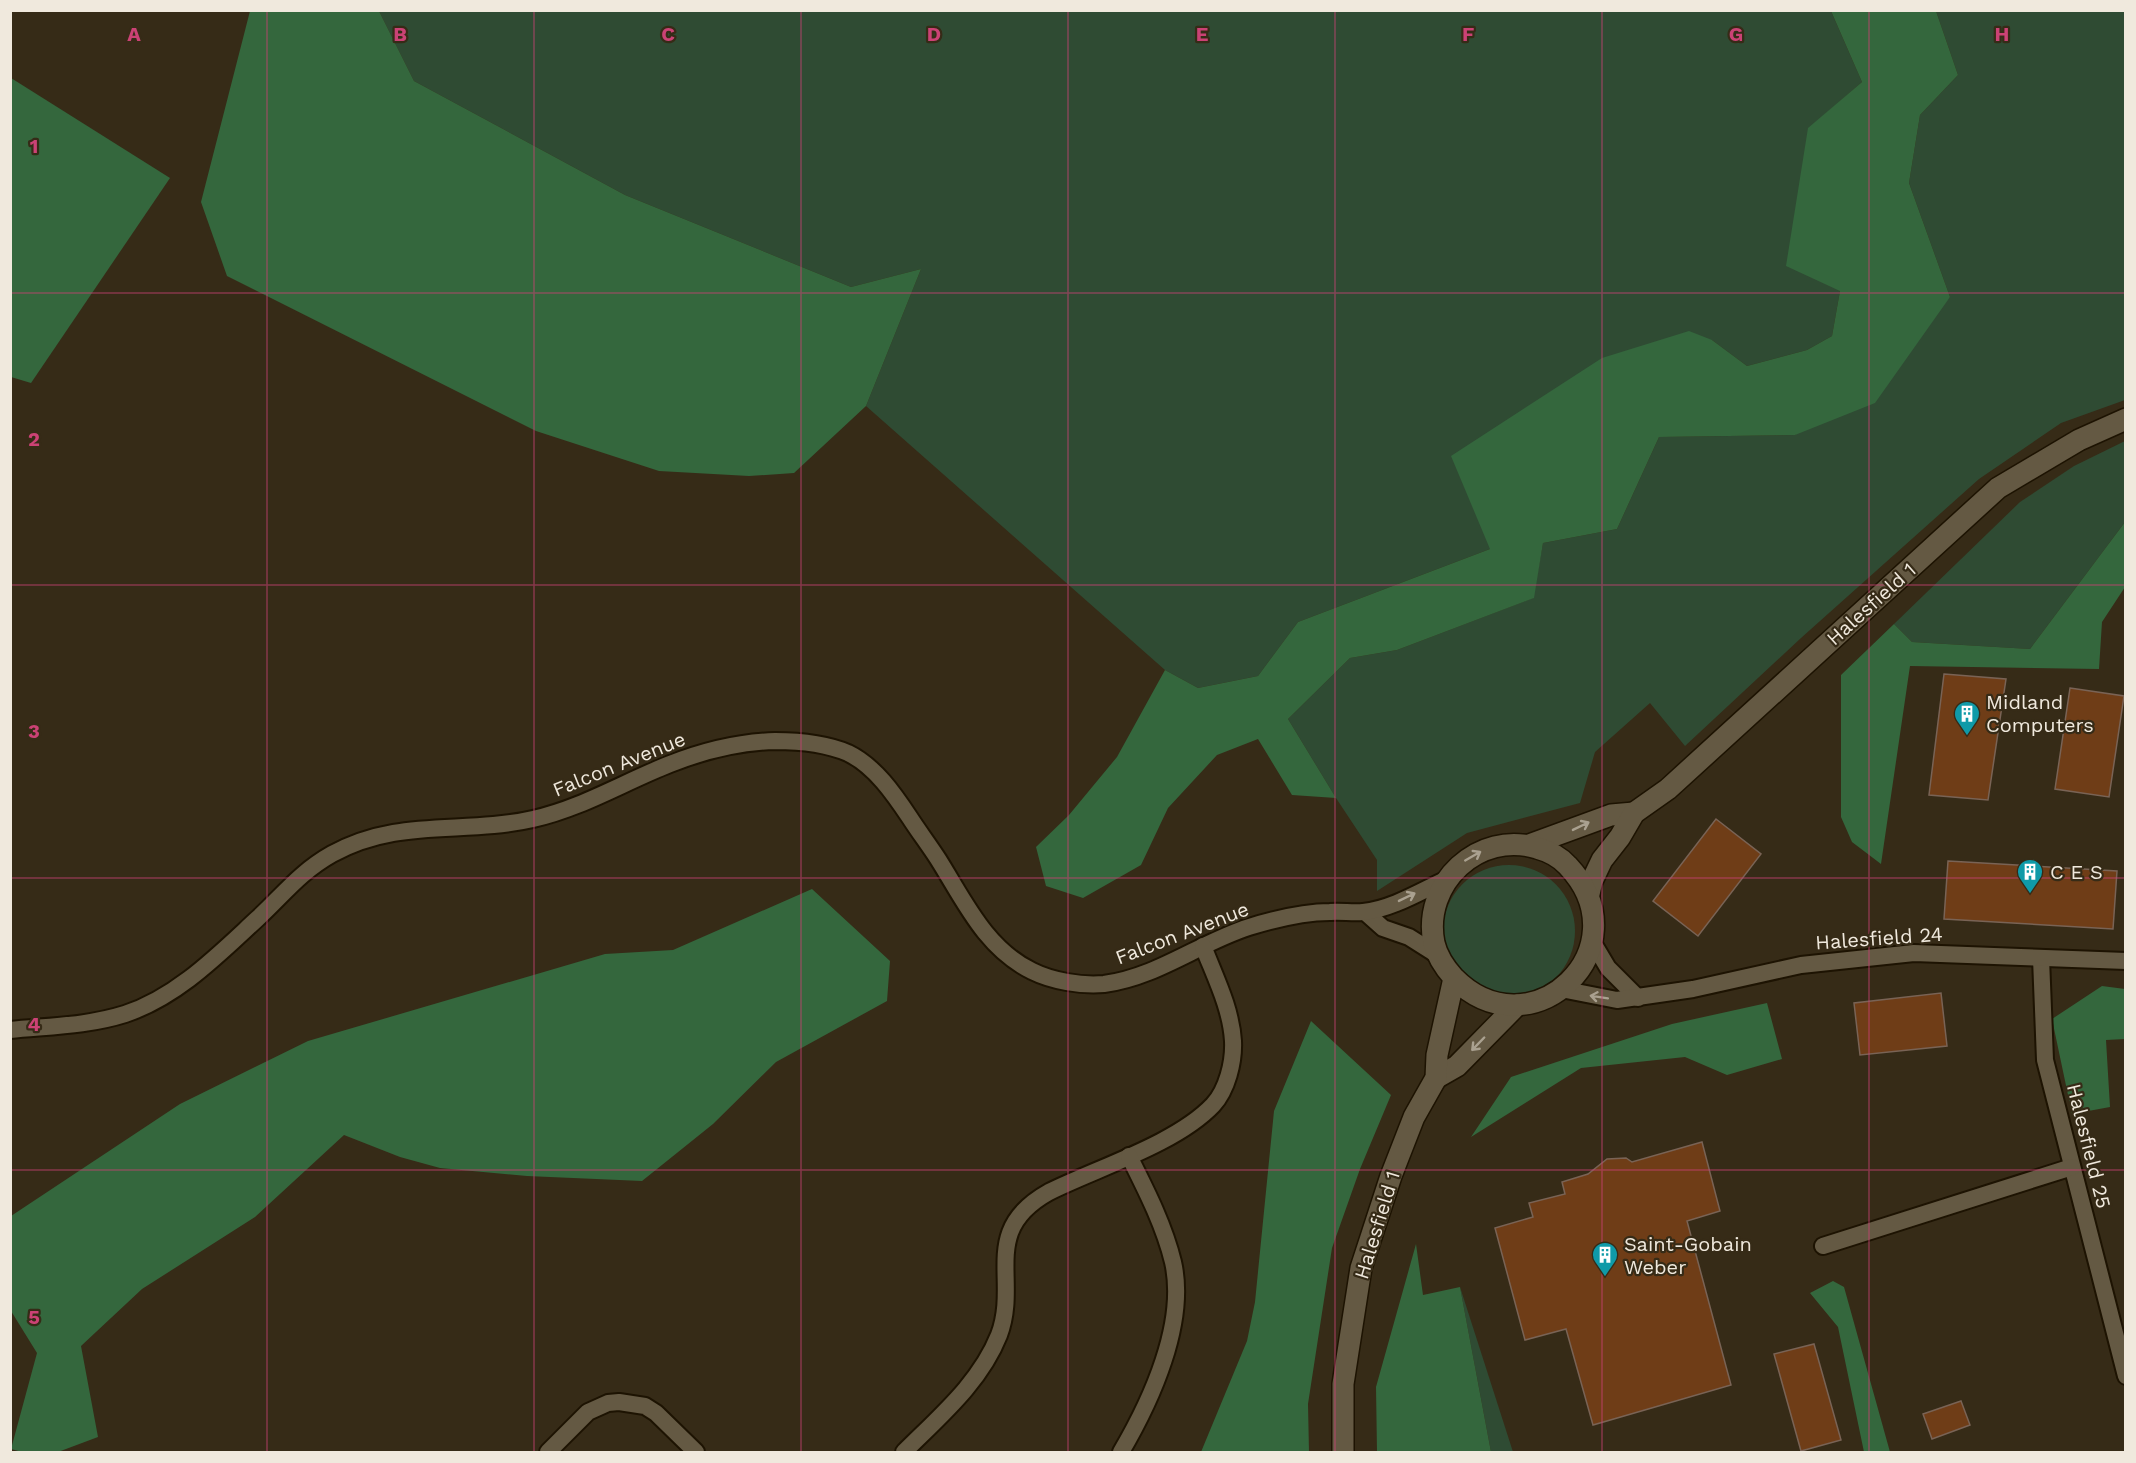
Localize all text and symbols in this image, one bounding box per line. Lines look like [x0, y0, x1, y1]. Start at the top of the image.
text: A [127, 22, 141, 46]
text: B [393, 22, 407, 46]
text: C [661, 22, 675, 46]
text: D [927, 22, 941, 46]
text: E [1196, 22, 1208, 46]
text: F [1462, 22, 1474, 46]
text: G [1729, 22, 1743, 46]
text: H [1995, 22, 2009, 46]
text: 1 [30, 134, 38, 158]
text: 2 [28, 427, 40, 451]
street label: Halesfield 1 [1821, 558, 1921, 650]
place label: Midland Computers [1986, 690, 2094, 737]
building icon: Midland Computers [1952, 699, 1982, 737]
text: 3 [28, 719, 40, 743]
street label: Falcon Avenue [549, 726, 689, 802]
one-way arrow [1571, 820, 1589, 832]
one-way arrow [1464, 850, 1481, 862]
building icon: C E S [2015, 857, 2045, 895]
place label: C E S [2050, 860, 2103, 884]
one-way arrow [1398, 891, 1416, 903]
street label: Falcon Avenue [1112, 897, 1252, 969]
street label: Halesfield 24 [1815, 922, 1943, 954]
one-way arrow [1590, 992, 1609, 1003]
text: 4 [28, 1012, 41, 1036]
one-way arrow [1471, 1036, 1485, 1051]
street label: Halesfield 25 [2062, 1081, 2116, 1211]
street label: Halesfield 1 [1349, 1168, 1405, 1282]
place label: Saint-Gobain Weber [1624, 1232, 1752, 1279]
building icon: Saint-Gobain Weber [1590, 1240, 1620, 1278]
text: 5 [28, 1305, 40, 1329]

